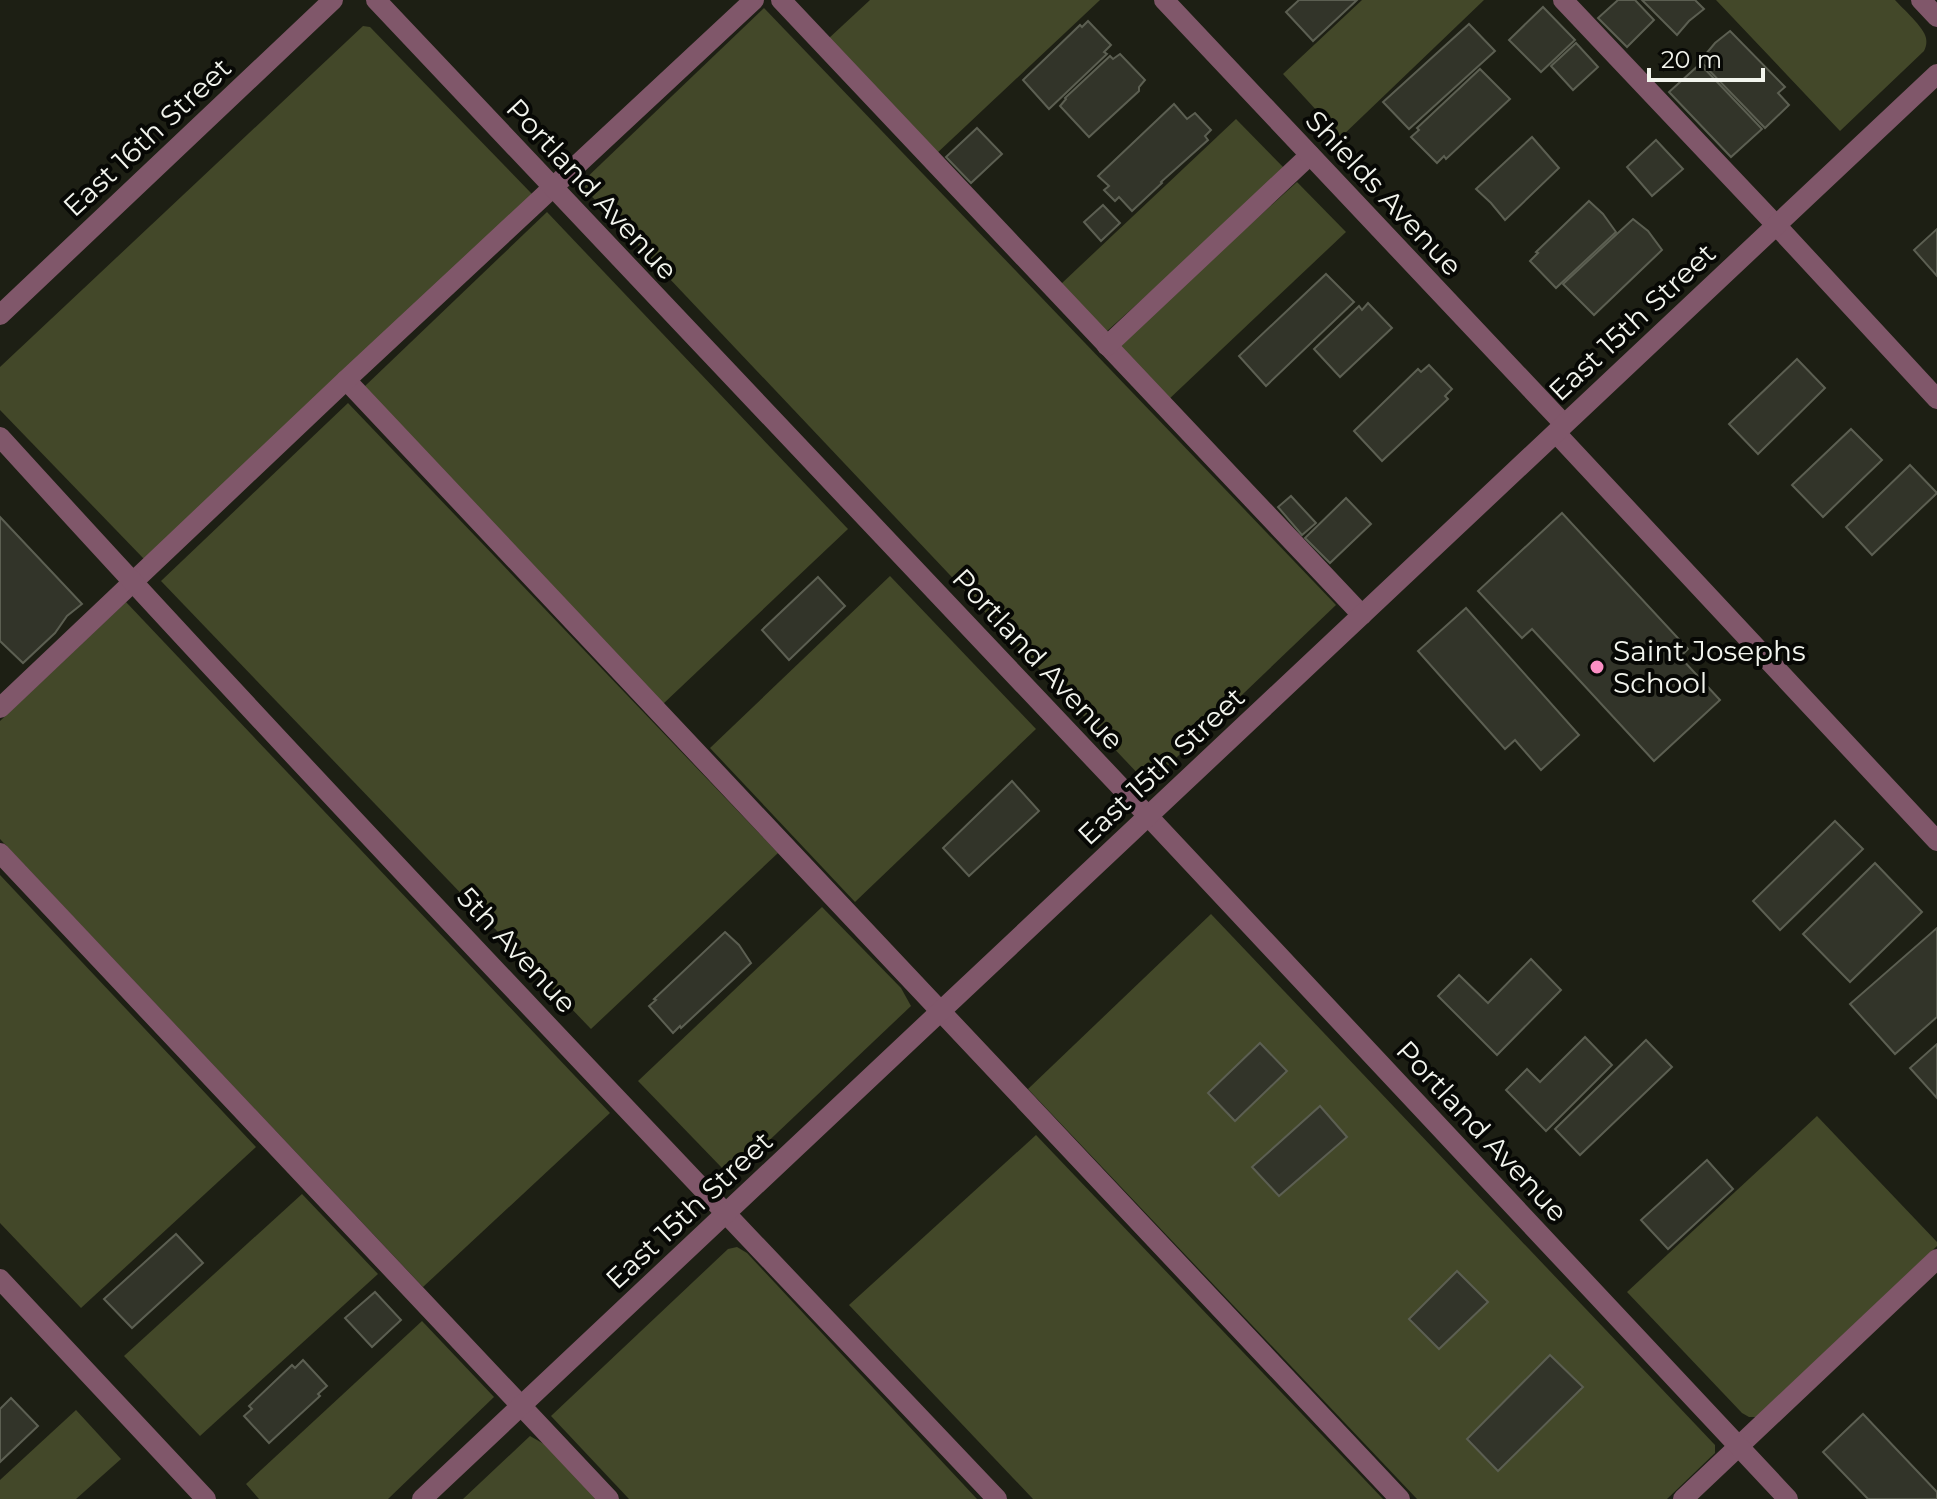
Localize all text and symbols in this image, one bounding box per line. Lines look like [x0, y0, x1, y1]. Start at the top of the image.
scale bar [1649, 32, 1763, 82]
text: 20 m [1661, 45, 1722, 74]
street label: East 16th Street [56, 51, 238, 223]
street label: Portland Avenue [499, 91, 685, 287]
street label: Shields Avenue [1299, 103, 1469, 283]
street label: East 15th Street [1542, 236, 1722, 408]
street label: Portland Avenue [945, 561, 1131, 757]
place label: Saint Josephs School [1613, 634, 1806, 700]
marker: Saint Josephs School [1588, 658, 1606, 676]
street label: East 15th Street [1071, 680, 1251, 852]
street label: 5th Avenue [450, 880, 584, 1020]
street label: Portland Avenue [1389, 1033, 1575, 1229]
street label: East 15th Street [599, 1124, 779, 1296]

